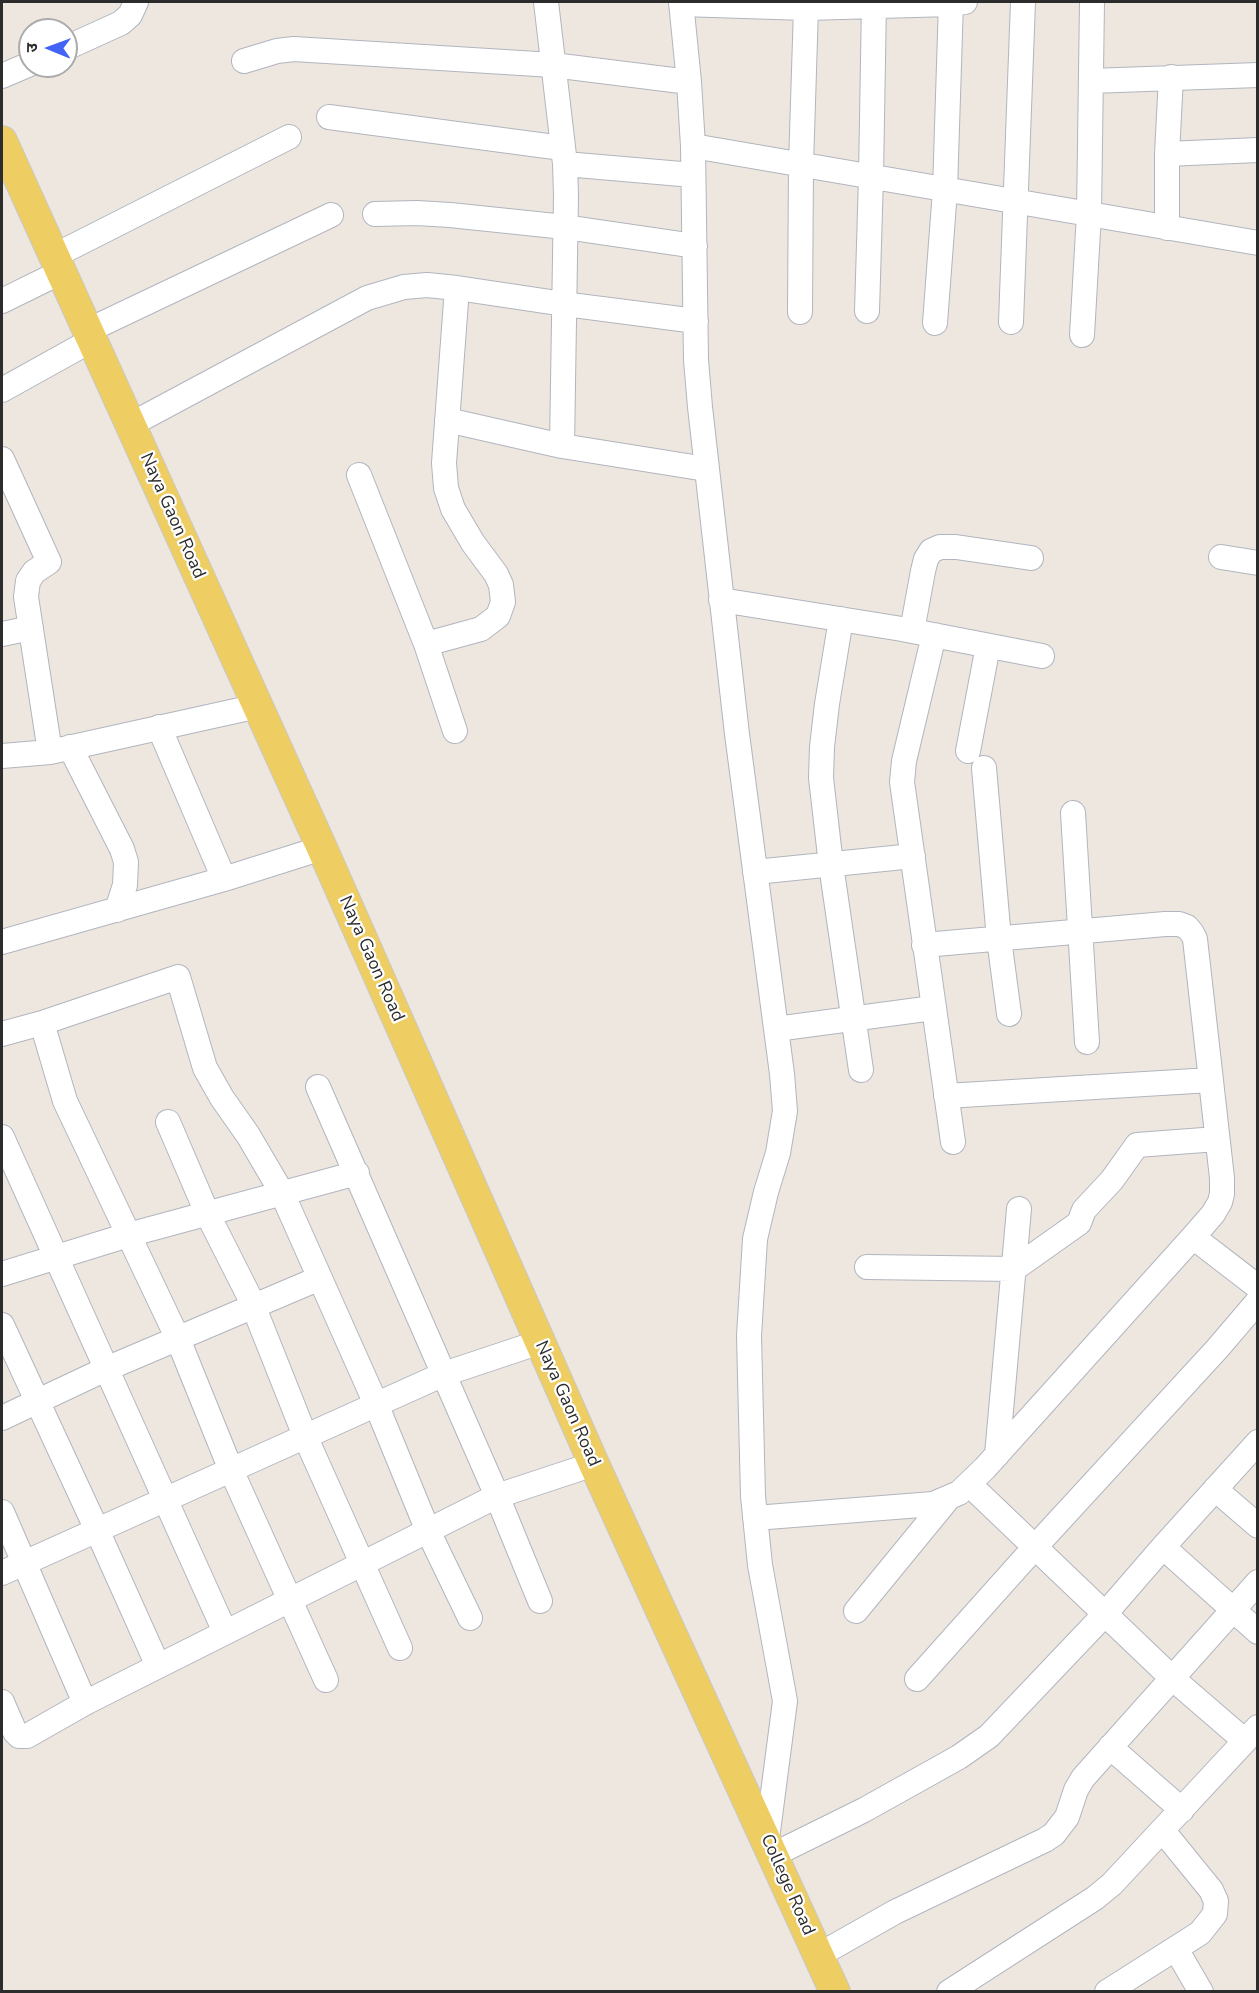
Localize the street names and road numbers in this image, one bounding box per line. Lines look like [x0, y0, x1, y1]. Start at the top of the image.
street label: Naya Gaon Road [135, 450, 209, 582]
street label: Naya Gaon Road [334, 893, 408, 1025]
street label: Naya Gaon Road [530, 1338, 604, 1470]
street label: College Road [755, 1831, 819, 1939]

